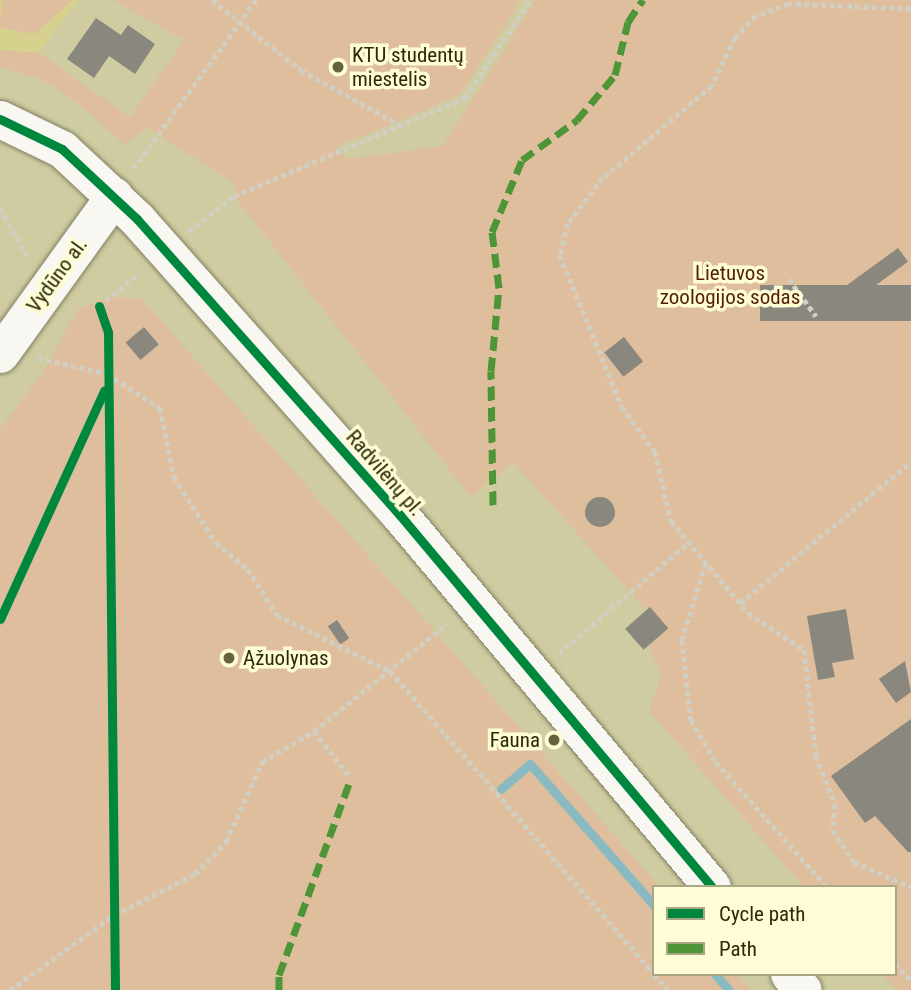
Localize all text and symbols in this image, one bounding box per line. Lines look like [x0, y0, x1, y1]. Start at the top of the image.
place label: KTU studentų miestelis [352, 42, 464, 92]
marker: KTU studentų miestelis [330, 59, 346, 75]
street label: Vydūno al. [21, 232, 93, 318]
park label: Lietuvos zoologijos sodas [660, 260, 800, 310]
street label: Radvilėnų pl. [341, 425, 429, 521]
place label: Ąžuolynas [243, 645, 329, 671]
marker: Ąžuolynas [221, 650, 237, 666]
place label: Fauna [490, 727, 540, 753]
marker: Fauna [546, 732, 562, 748]
legend [652, 885, 897, 976]
text: Cycle path [719, 902, 805, 926]
text: Path [719, 937, 757, 961]

